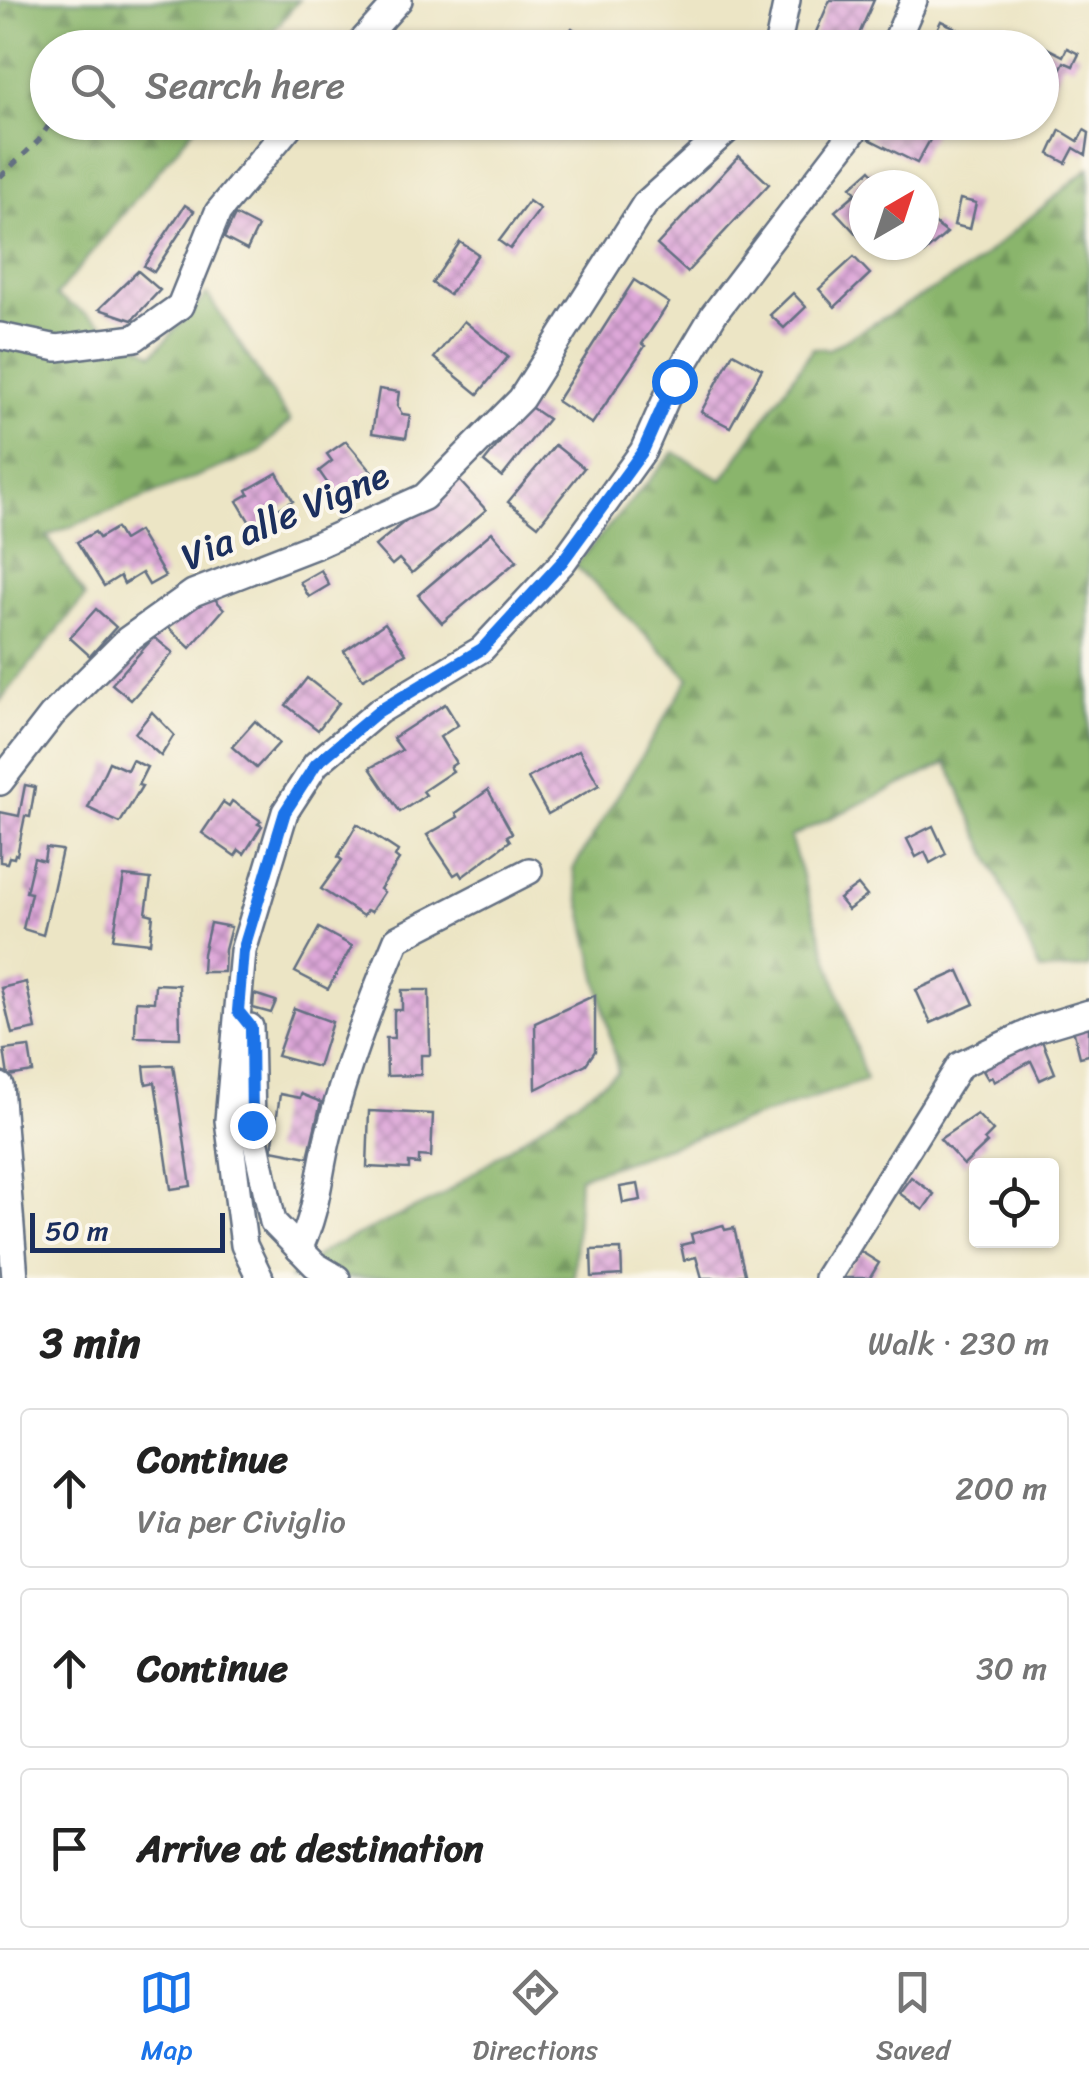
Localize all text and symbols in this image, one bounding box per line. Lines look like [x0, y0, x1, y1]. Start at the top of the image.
search box [30, 30, 1059, 140]
text: Search here [145, 52, 345, 119]
icon: search [65, 58, 120, 113]
north arrow [849, 170, 939, 260]
route start [652, 359, 698, 405]
street label: Via alle Vigne [170, 442, 400, 590]
route end [230, 1103, 276, 1149]
map controls [969, 1158, 1059, 1248]
button: locate [969, 1158, 1059, 1248]
text: 50 m [45, 1206, 109, 1255]
scale bar [30, 1208, 225, 1252]
text: 3 min [40, 1306, 140, 1380]
text: Walk · 230 m [868, 1315, 1049, 1372]
text: Continue [137, 1426, 288, 1493]
text: 200 m [955, 1460, 1047, 1517]
icon: ahead [42, 1461, 97, 1516]
text: Via per Civiglio [137, 1493, 346, 1550]
text: Continue [137, 1635, 288, 1702]
text: 30 m [976, 1640, 1047, 1697]
icon: ahead [42, 1641, 97, 1696]
text: Arrive at destination [137, 1815, 484, 1882]
icon: arrive [42, 1821, 97, 1876]
tab: Map [139, 1965, 194, 2074]
tab: Directions [472, 1965, 598, 2074]
tab: Saved [876, 1965, 950, 2074]

